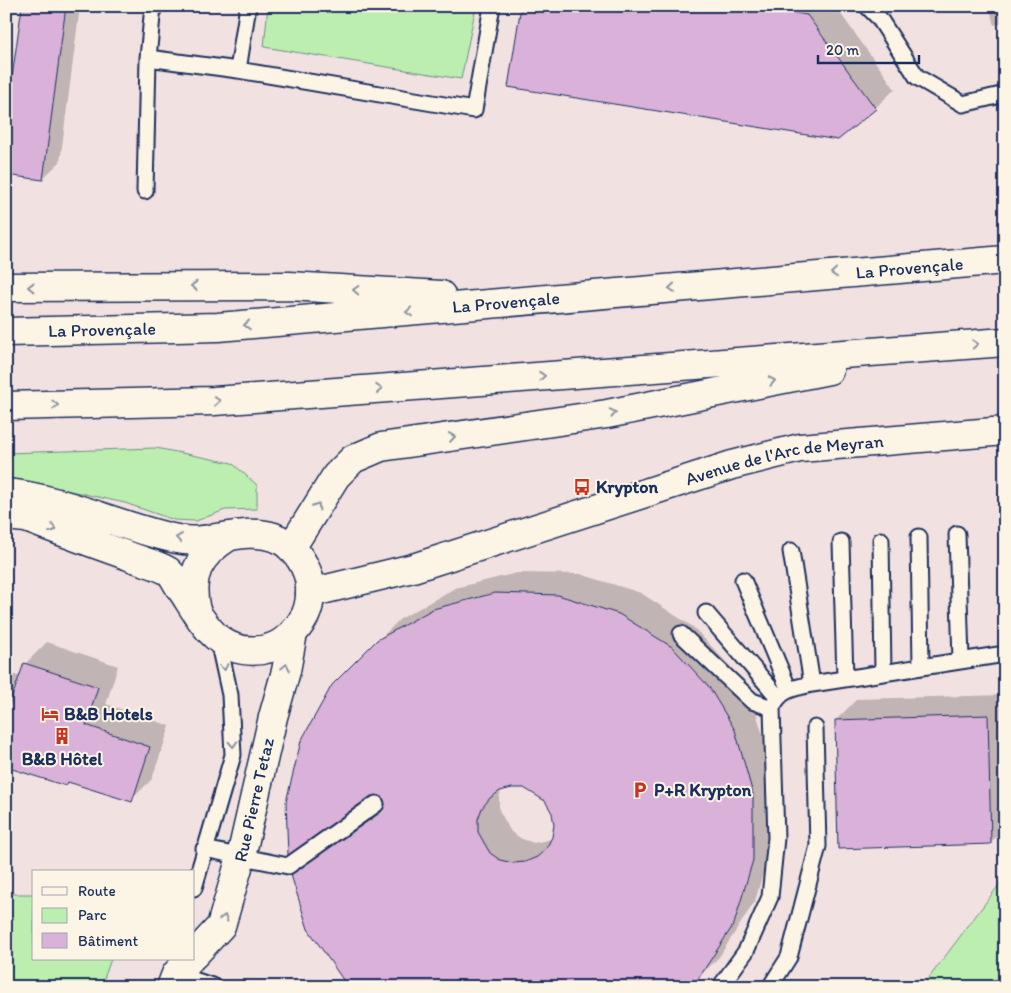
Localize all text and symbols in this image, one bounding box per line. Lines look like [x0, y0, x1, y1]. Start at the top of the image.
scale bar [818, 32, 920, 64]
text: 20 m [826, 41, 860, 59]
street label: La Provençale [855, 253, 964, 284]
one-way arrow [830, 267, 838, 278]
one-way arrow [189, 281, 197, 291]
one-way arrow [27, 282, 34, 292]
one-way arrow [668, 282, 676, 293]
one-way arrow [352, 284, 360, 295]
street label: La Provençale [451, 287, 561, 318]
one-way arrow [405, 306, 413, 317]
street label: La Provençale [48, 317, 156, 342]
one-way arrow [243, 319, 251, 330]
one-way arrow [972, 338, 980, 349]
one-way arrow [538, 371, 546, 382]
one-way arrow [768, 376, 777, 387]
one-way arrow [376, 383, 384, 394]
one-way arrow [214, 395, 222, 406]
one-way arrow [52, 400, 59, 410]
one-way arrow [609, 408, 617, 418]
street label: Avenue de l'Arc de Meyran [682, 430, 885, 490]
one-way arrow [448, 432, 457, 442]
place label: Krypton [596, 476, 658, 498]
bus stop icon: Krypton [572, 477, 592, 497]
one-way arrow [310, 503, 320, 512]
one-way arrow [48, 522, 57, 533]
one-way arrow [175, 533, 183, 544]
one-way arrow [218, 663, 229, 672]
one-way arrow [281, 663, 291, 672]
place label: B&B Hotels [64, 703, 153, 725]
hotel icon: B&B Hotels [40, 704, 60, 724]
building icon: B&B Hôtel [52, 726, 72, 746]
street label: Rue Pierre Tetaz [229, 735, 279, 864]
one-way arrow [227, 740, 238, 748]
place label: B&B Hôtel [22, 748, 103, 770]
place label: P+R Krypton [654, 779, 752, 801]
parking icon: P+R Krypton [630, 780, 650, 800]
legend [32, 870, 195, 960]
text: Route [78, 882, 116, 900]
text: Parc [78, 906, 107, 924]
one-way arrow [218, 914, 228, 922]
text: Bâtiment [78, 932, 139, 950]

